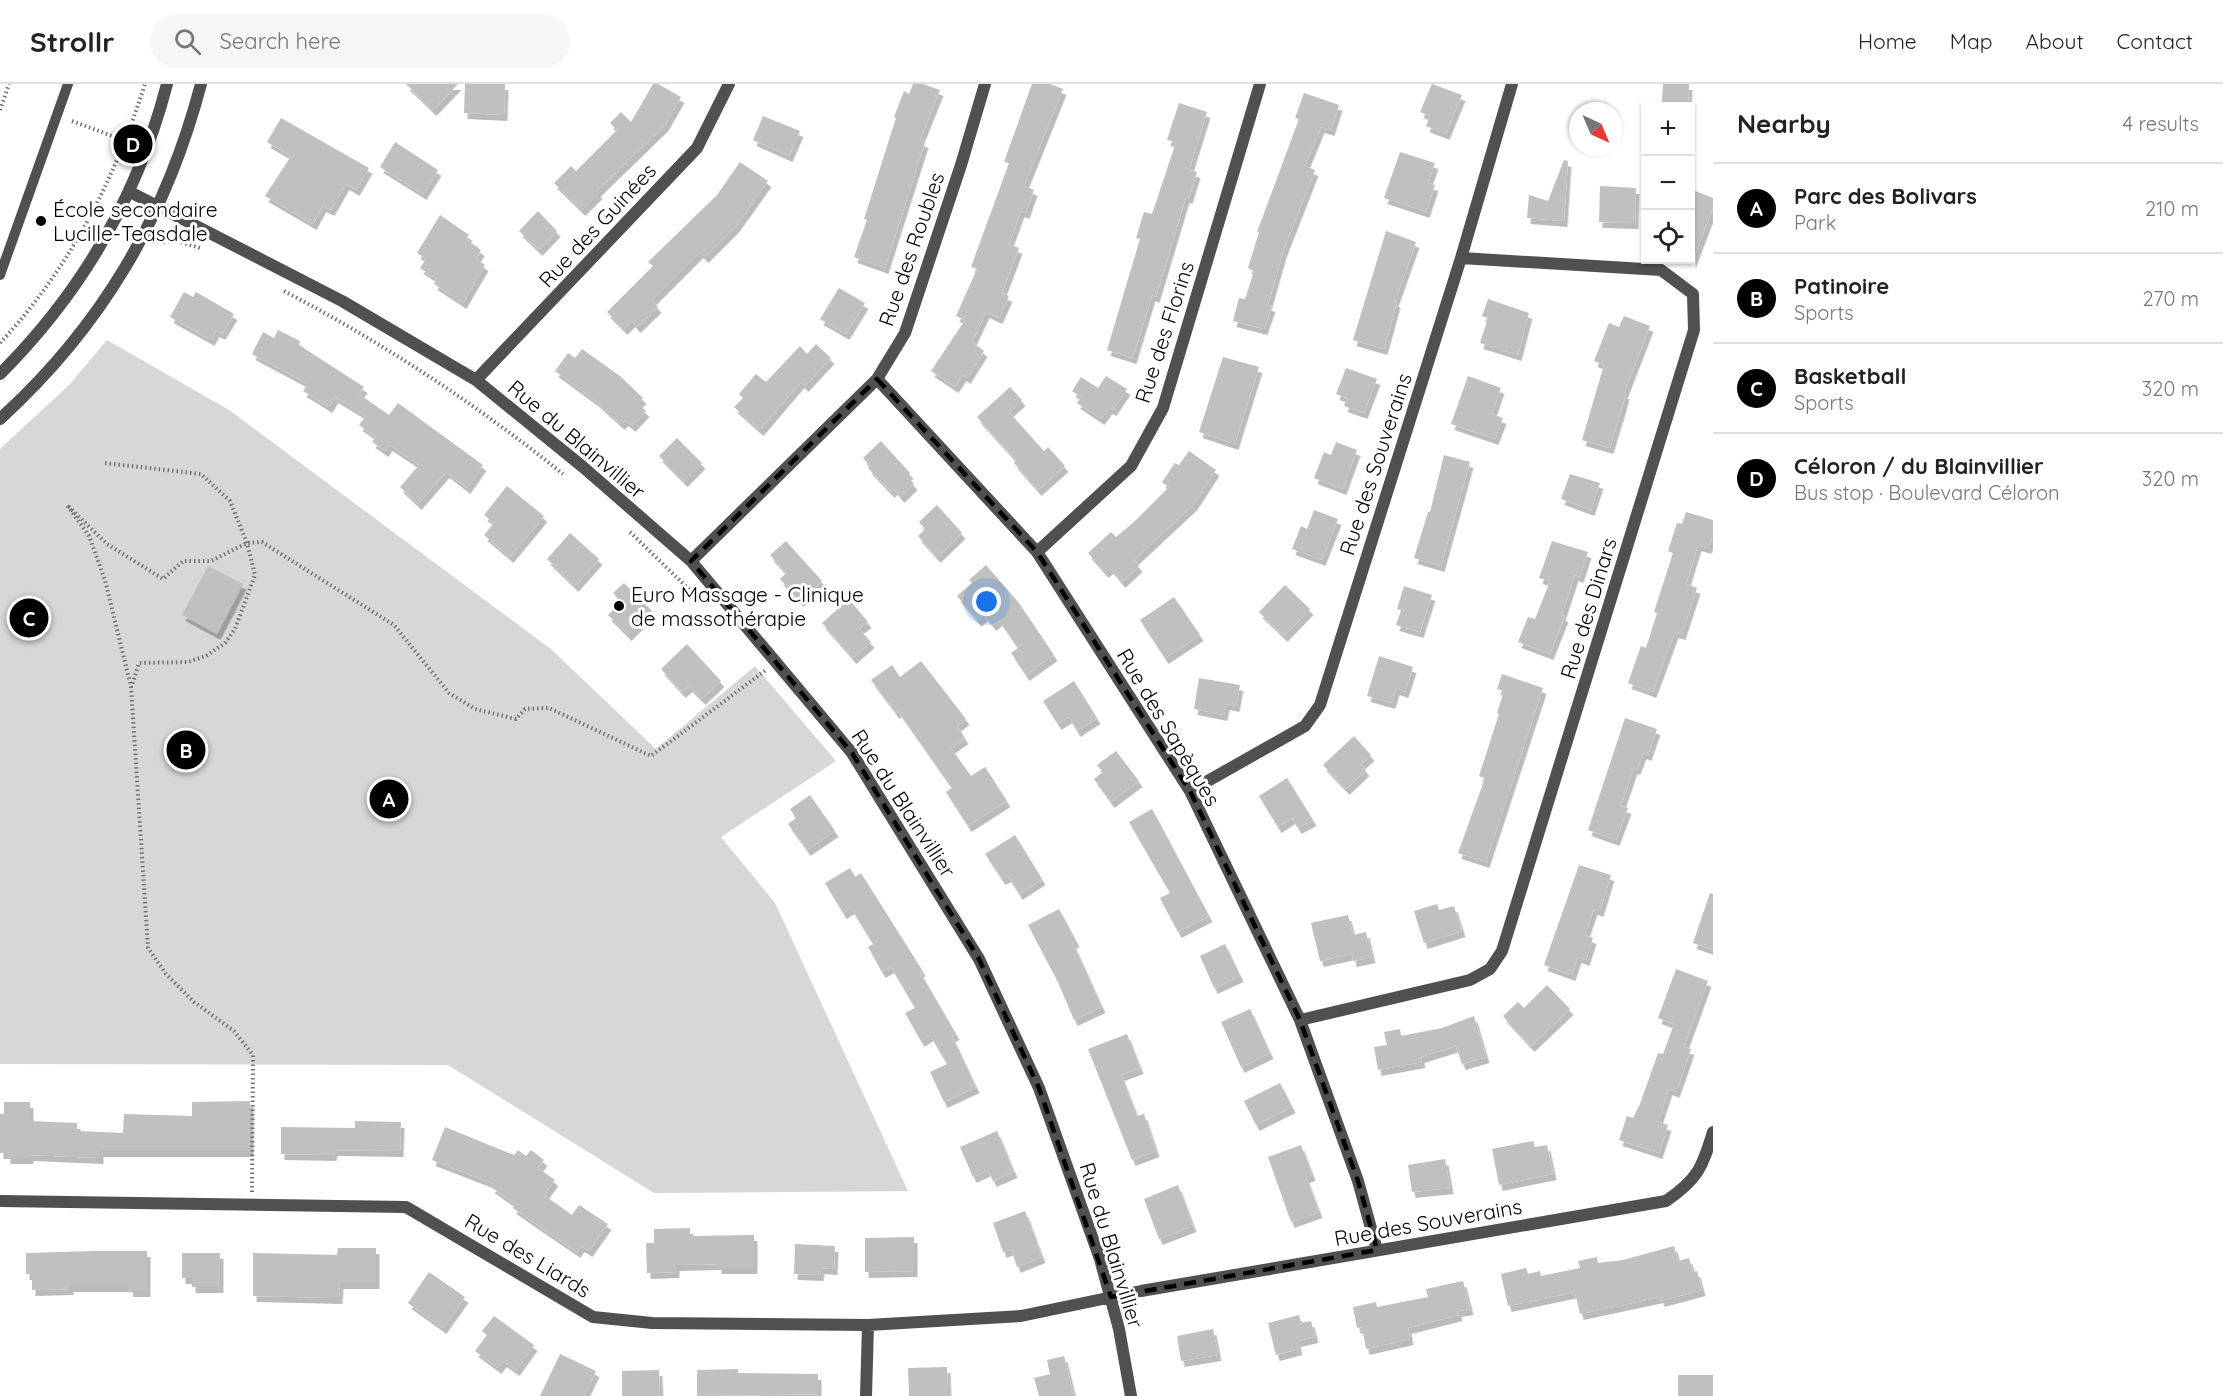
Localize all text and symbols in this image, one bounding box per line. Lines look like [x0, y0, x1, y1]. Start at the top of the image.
search box [150, 14, 570, 68]
text: Strollr [30, 24, 114, 59]
icon: search [171, 25, 204, 58]
text: Search here [219, 27, 341, 55]
text: Home [1858, 28, 1917, 54]
text: Map [1950, 28, 1993, 54]
text: About [2026, 28, 2084, 54]
text: Contact [2117, 28, 2193, 54]
north arrow [1569, 102, 1623, 156]
map controls [1641, 102, 1695, 264]
button: + [1641, 102, 1695, 156]
text: Nearby [1737, 107, 1831, 140]
text: 4 results [2123, 111, 2199, 136]
pin: D [114, 122, 152, 166]
button: − [1641, 156, 1695, 210]
street label: Rue des Guinées [533, 158, 661, 292]
street label: Rue des Roubles [872, 169, 950, 329]
text: Parc des Bolivars [1794, 182, 1977, 210]
place label: École secondaire Lucille-Teasdale [53, 196, 218, 246]
text: A [1750, 196, 1763, 221]
text: 210 m [2145, 196, 2199, 221]
button: locate [1641, 210, 1695, 264]
text: Park [1794, 210, 1836, 235]
marker: École secondaire Lucille-Teasdale [34, 214, 48, 228]
street label: Rue des Florins [1129, 258, 1199, 406]
text: Patinoire [1794, 272, 1889, 300]
text: B [1750, 286, 1763, 311]
text: 270 m [2142, 286, 2199, 311]
text: Sports [1794, 300, 1854, 325]
text: Basketball [1794, 362, 1906, 390]
street label: Rue des Souverains [1333, 370, 1417, 558]
street label: Rue du Blainvillier [503, 374, 651, 504]
text: C [1750, 376, 1763, 401]
text: 320 m [2142, 376, 2199, 401]
text: Sports [1794, 390, 1854, 415]
text: Céloron / du Blainvillier [1794, 452, 2044, 480]
text: D [1749, 466, 1764, 491]
text: 320 m [2142, 466, 2199, 491]
text: Bus stop · Boulevard Céloron [1794, 480, 2060, 505]
street label: Rue des Dinars [1554, 534, 1622, 682]
place label: Euro Massage - Clinique de massothérapie [631, 581, 864, 631]
your location [972, 587, 1001, 616]
pin: C [9, 596, 48, 640]
marker: Euro Massage - Clinique de massothérapie [612, 599, 626, 613]
street label: Rue des Sapèques [1112, 644, 1226, 810]
street label: Rue du Blainvillier [846, 724, 962, 882]
pin: B [166, 728, 206, 772]
pin: A [370, 776, 408, 822]
street label: Rue du Blainvillier [1074, 1159, 1150, 1331]
street label: Rue des Souverains [1332, 1193, 1524, 1251]
street label: Rue des Liards [460, 1207, 596, 1303]

